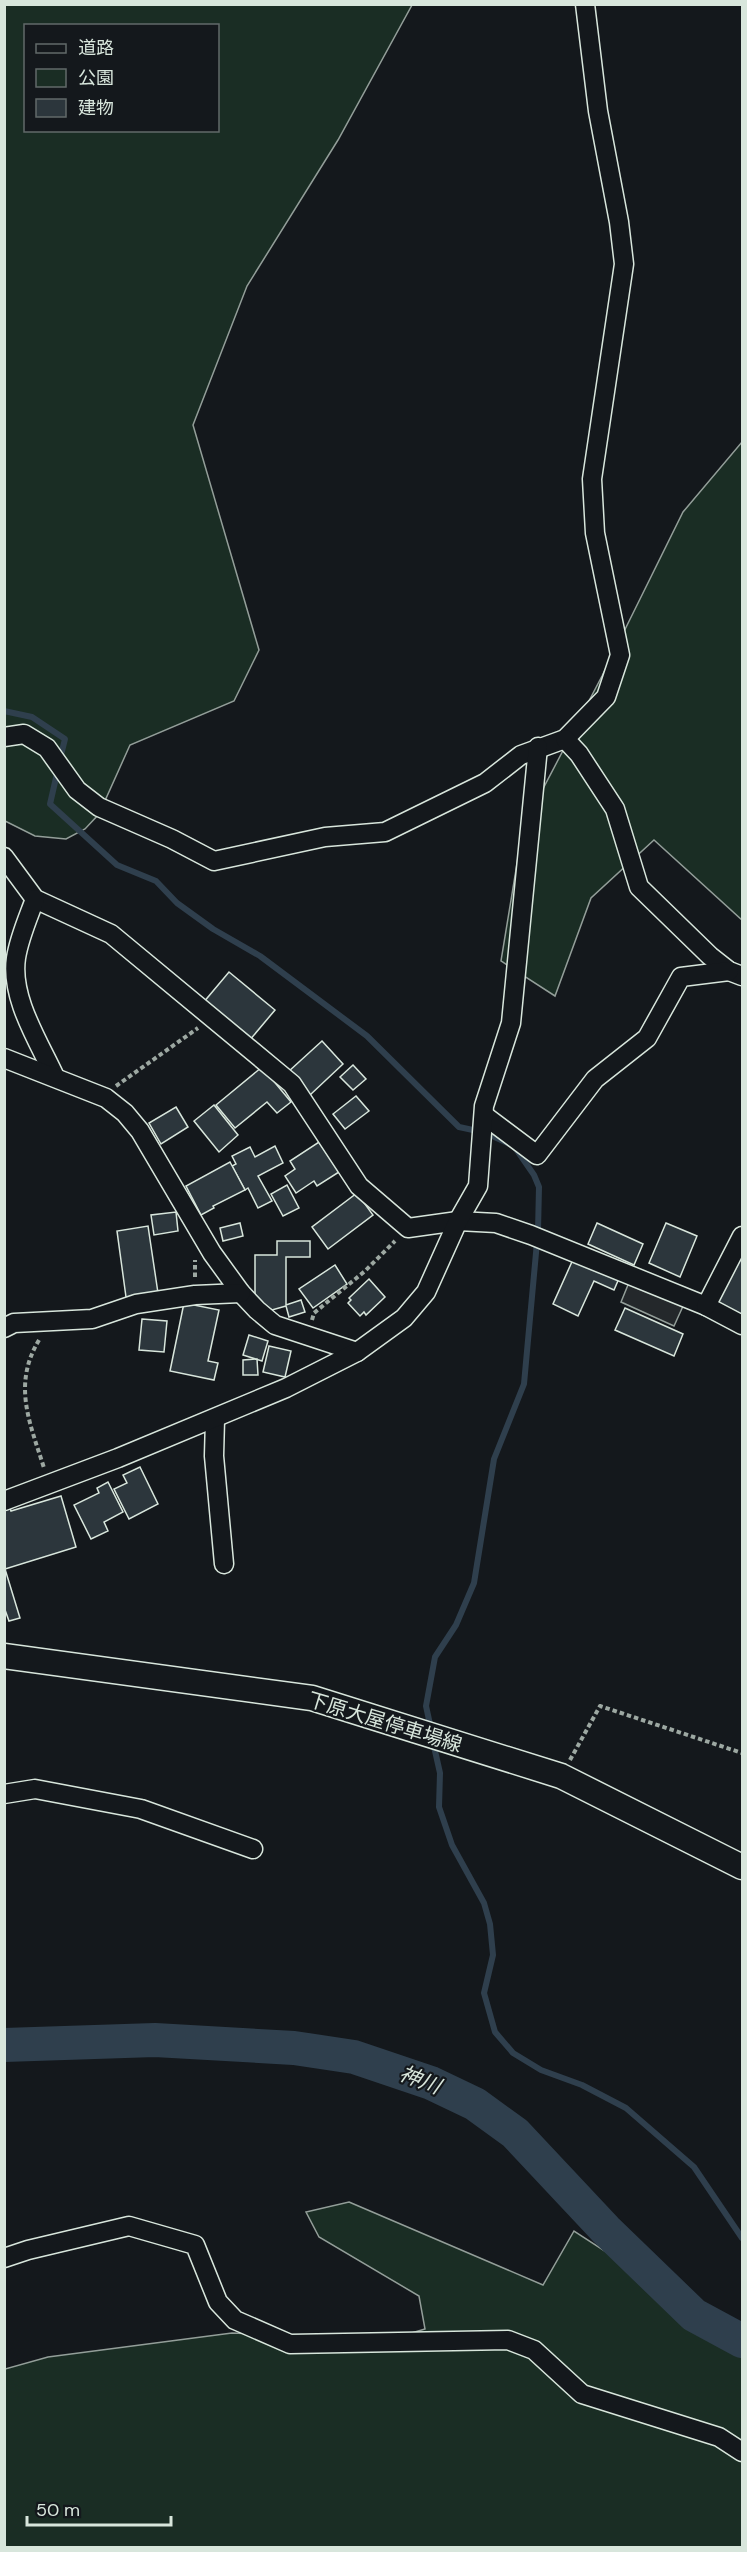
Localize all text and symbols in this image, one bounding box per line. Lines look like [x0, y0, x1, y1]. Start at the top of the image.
legend [24, 24, 219, 132]
text: 道路 [78, 36, 114, 60]
text: 公園 [78, 66, 114, 90]
text: 建物 [78, 96, 114, 120]
street label: 下原大屋停車場線 [305, 1686, 465, 1758]
water label: 神川 [395, 2059, 446, 2101]
scale bar [27, 2489, 171, 2527]
text: 50 m [36, 2498, 80, 2522]

